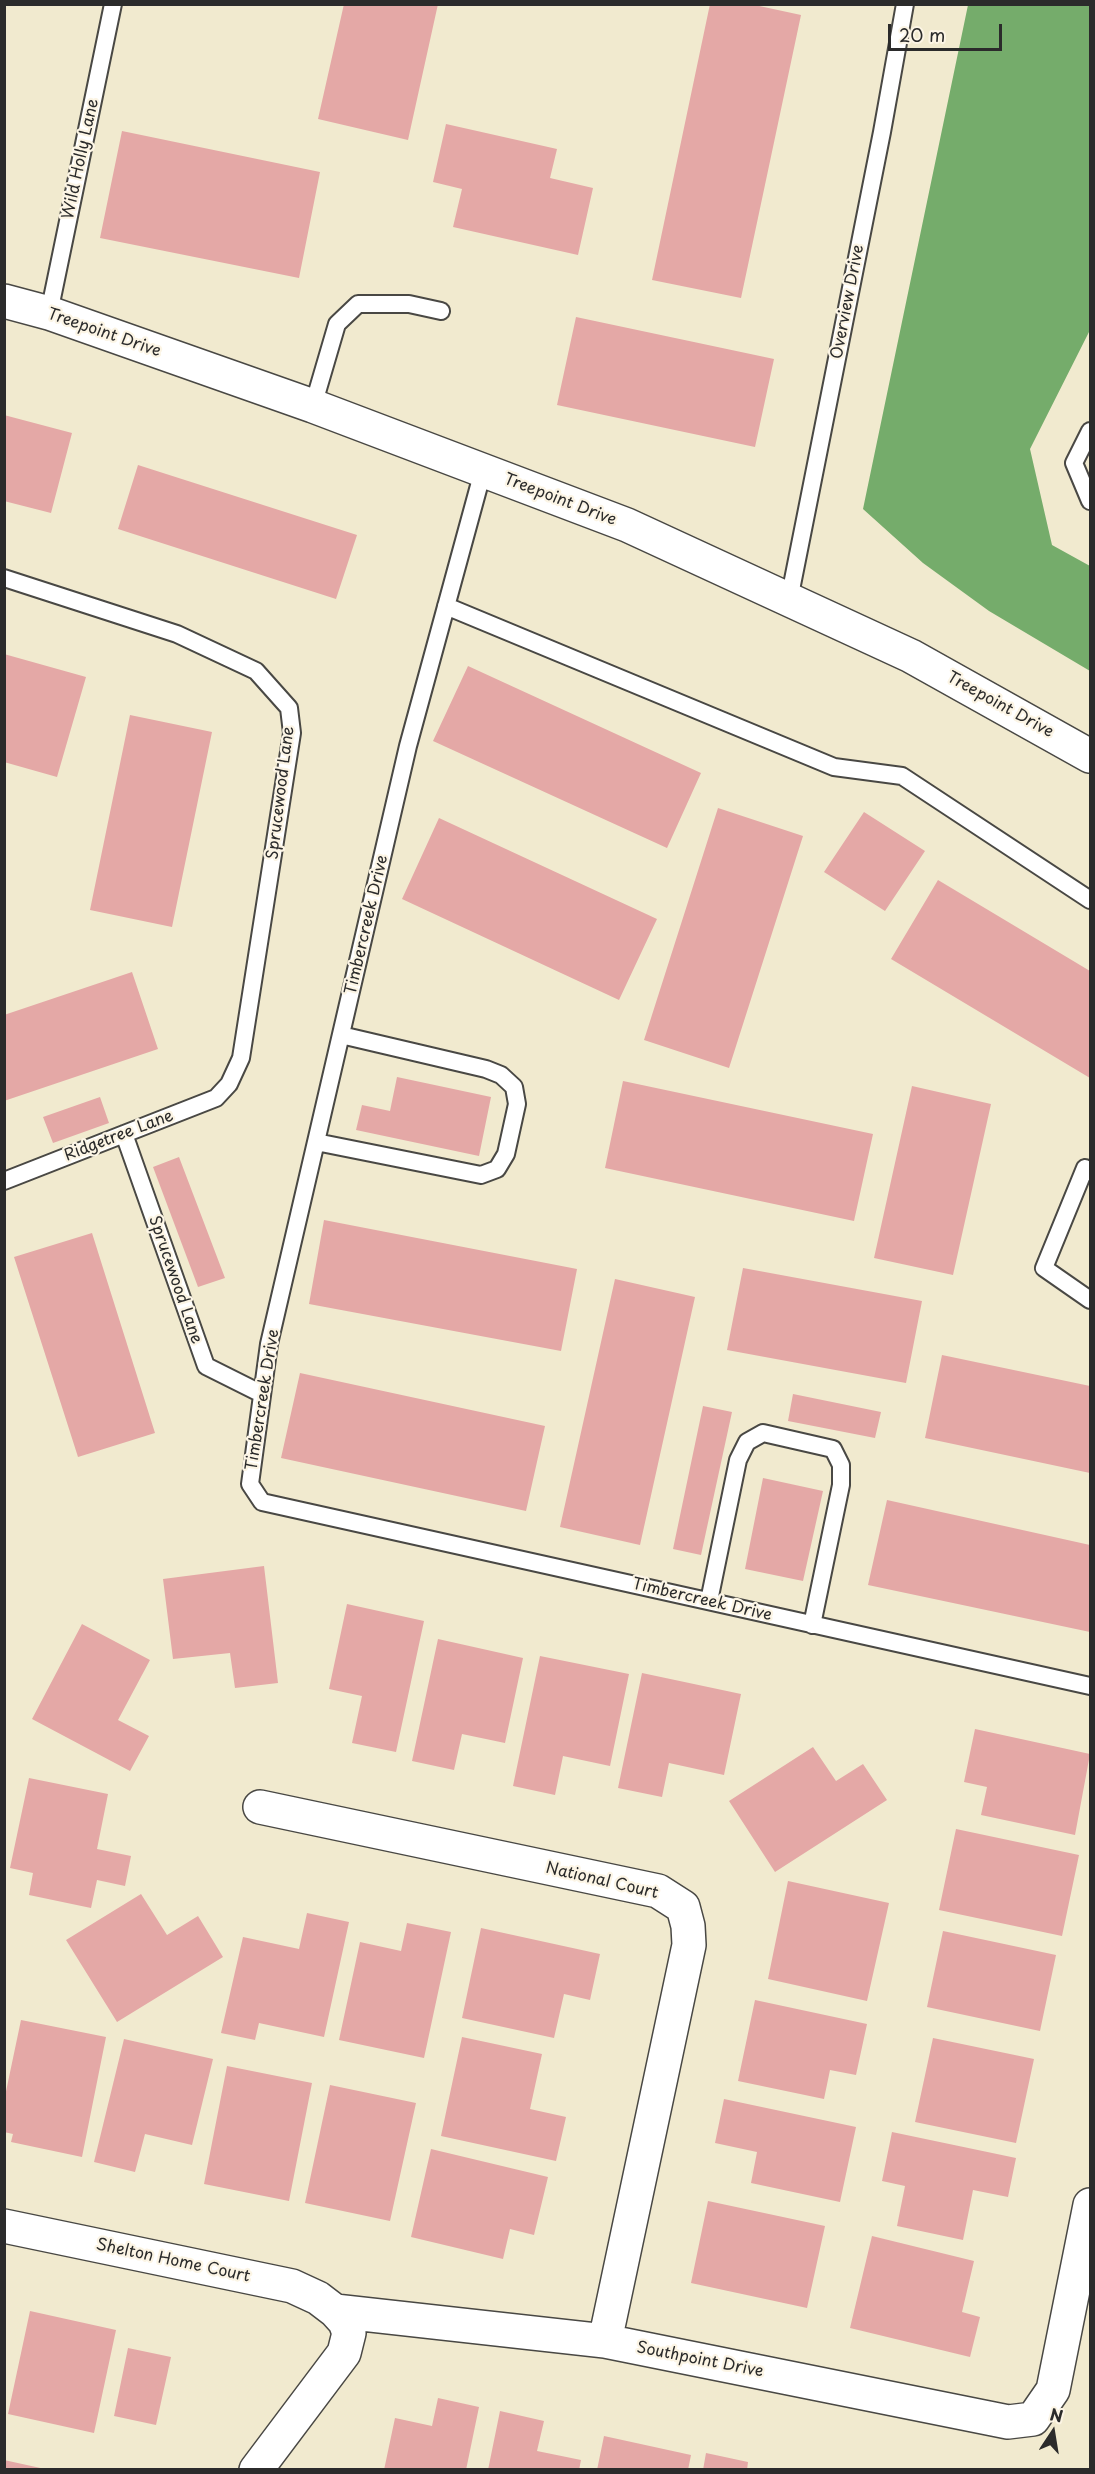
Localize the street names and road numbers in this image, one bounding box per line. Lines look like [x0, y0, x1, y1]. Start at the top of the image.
street label: Wild Holly Lane [59, 97, 103, 221]
street label: Overview Drive [828, 243, 868, 361]
street label: Treepoint Drive [45, 305, 163, 361]
street label: Treepoint Drive [501, 470, 619, 530]
street label: Treepoint Drive [943, 668, 1057, 742]
street label: Sprucewood Lane [263, 725, 299, 861]
street label: Timbercreek Drive [342, 853, 392, 997]
street label: Ridgetree Lane [62, 1106, 176, 1166]
street label: Sprucewood Lane [144, 1213, 206, 1347]
street label: Timbercreek Drive [242, 1328, 284, 1472]
street label: Timbercreek Drive [630, 1575, 774, 1625]
street label: National Court [544, 1859, 660, 1903]
street label: Shelton Home Court [94, 2235, 252, 2287]
street label: Southpoint Drive [635, 2338, 765, 2382]

